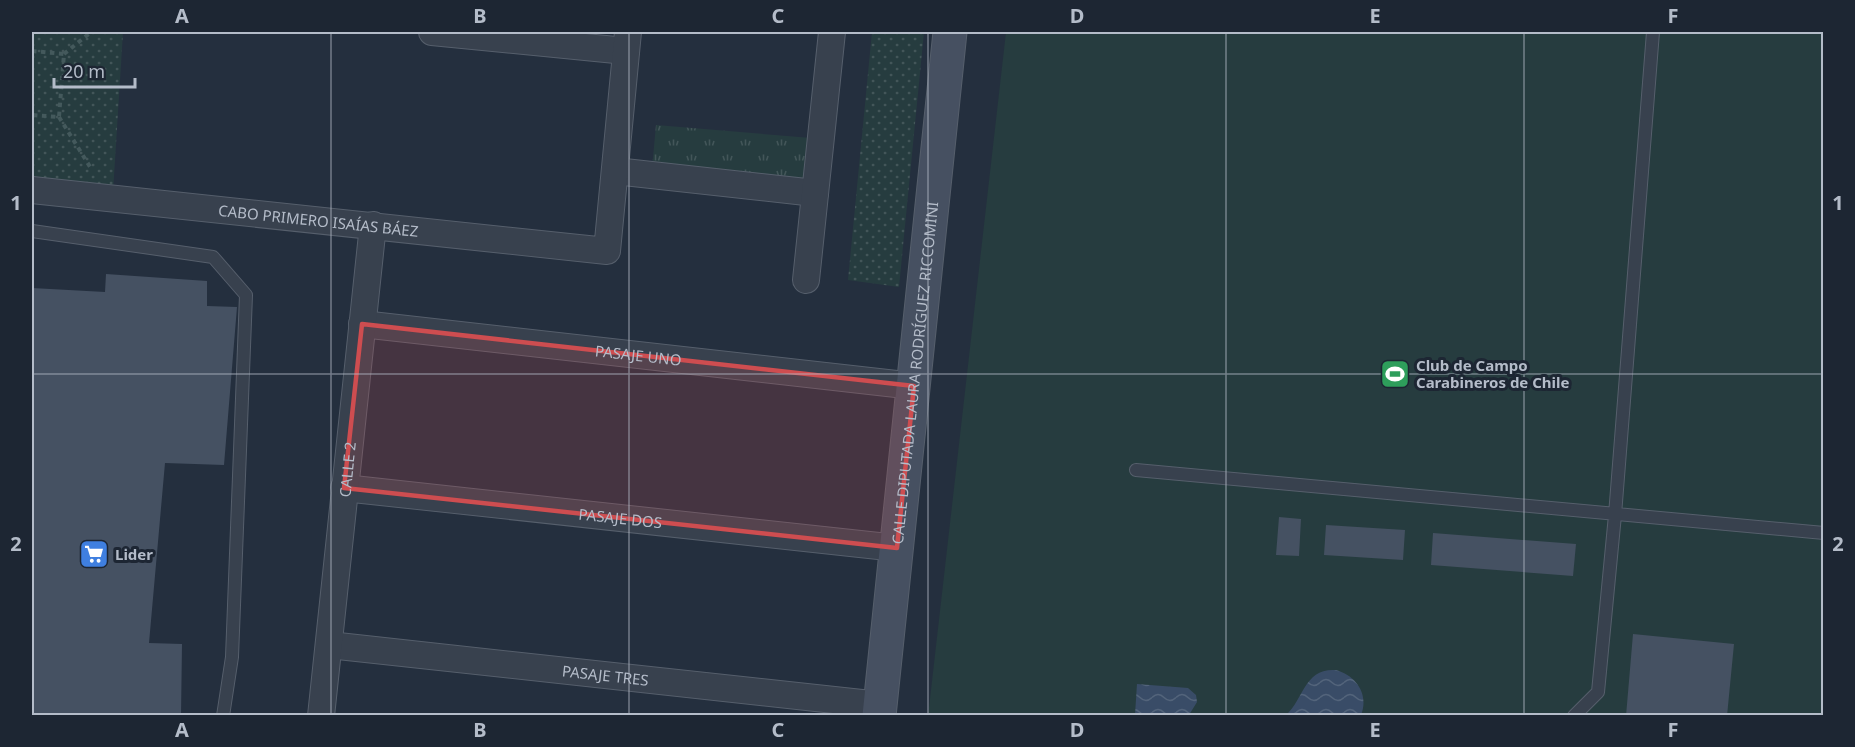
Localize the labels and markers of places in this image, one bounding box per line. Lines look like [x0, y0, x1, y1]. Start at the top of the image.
place label: Club de Campo Carabineros de Chile [1416, 355, 1570, 392]
sports icon: Club de Campo Carabineros de Chile [1379, 358, 1411, 390]
supermarket icon: Lider [78, 538, 110, 570]
place label: Lider [115, 544, 153, 564]

